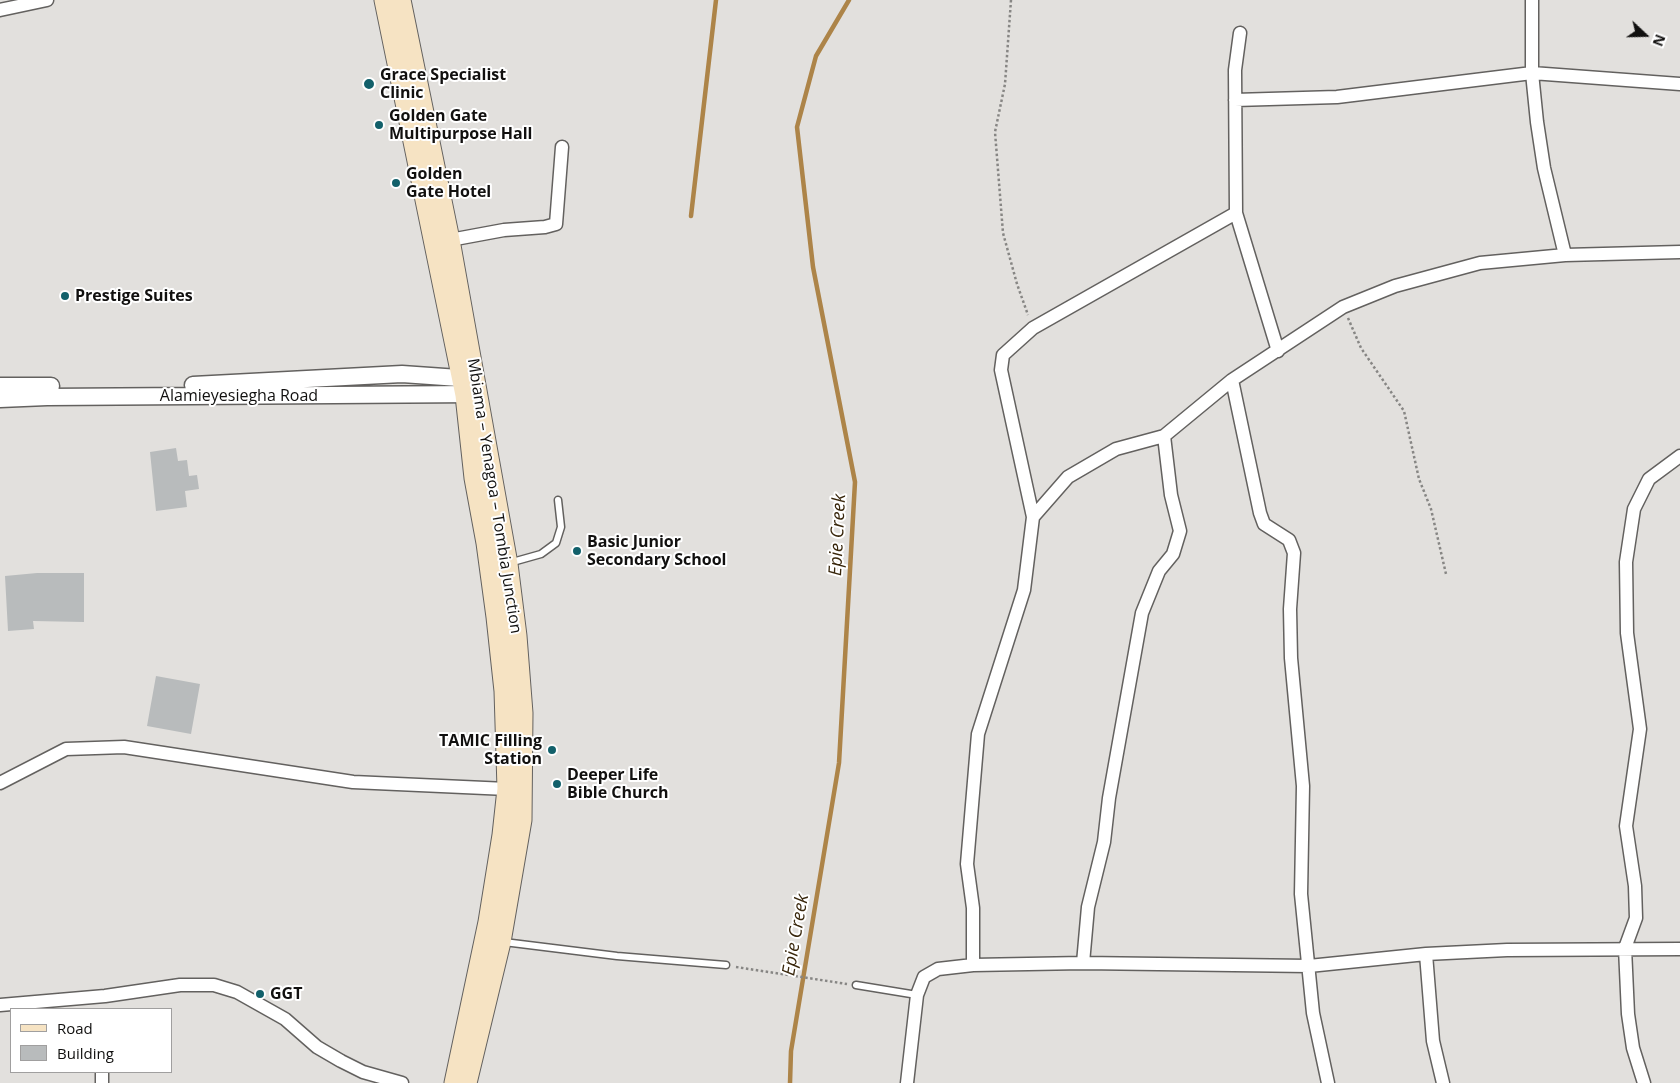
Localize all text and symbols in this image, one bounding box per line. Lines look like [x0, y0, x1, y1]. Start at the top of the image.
north arrow [1620, 10, 1670, 60]
text: N [1649, 32, 1670, 49]
place label: Grace Specialist Clinic [380, 65, 506, 103]
marker: Grace Specialist Clinic [362, 77, 376, 91]
place label: Golden Gate Multipurpose Hall [389, 106, 532, 144]
marker: Golden Gate Multipurpose Hall [373, 119, 385, 131]
place label: Golden Gate Hotel [406, 164, 491, 202]
marker: Golden Gate Hotel [390, 177, 402, 189]
place label: Prestige Suites [75, 286, 193, 306]
marker: Prestige Suites [59, 290, 71, 302]
street label: Mbiama – Yenagoa – Tombia Junction [463, 357, 525, 635]
street label: Alamieyesiegha Road [160, 386, 318, 406]
water label: Epie Creek [825, 493, 851, 577]
place label: Basic Junior Secondary School [587, 532, 726, 570]
marker: Basic Junior Secondary School [571, 545, 583, 557]
place label: TAMIC Filling Station [439, 731, 542, 769]
marker: TAMIC Filling Station [546, 744, 558, 756]
place label: Deeper Life Bible Church [567, 765, 668, 803]
marker: Deeper Life Bible Church [551, 778, 563, 790]
water label: Epie Creek [778, 893, 814, 977]
place label: GGT [270, 984, 302, 1004]
marker: GGT [254, 988, 266, 1000]
legend [10, 1008, 172, 1073]
text: Road [57, 1018, 93, 1038]
text: Building [57, 1043, 114, 1063]

